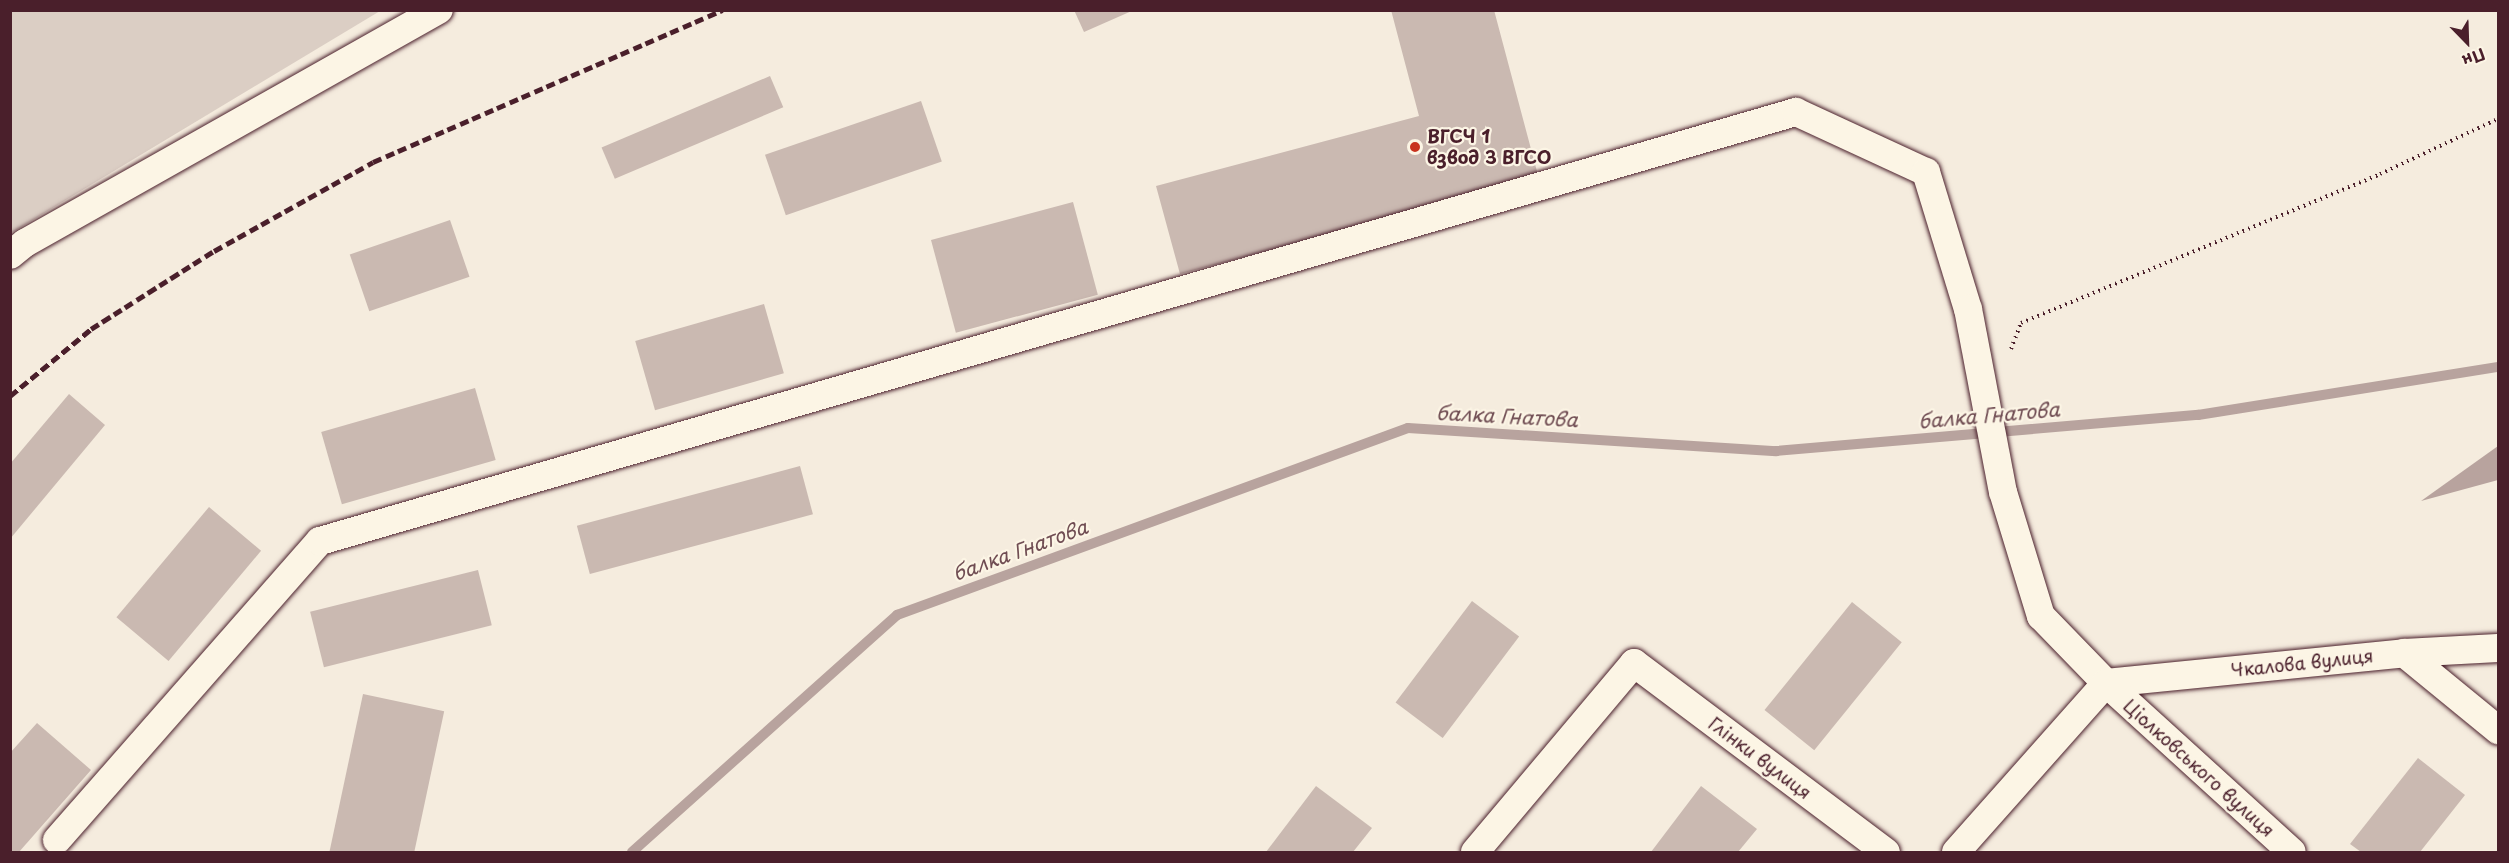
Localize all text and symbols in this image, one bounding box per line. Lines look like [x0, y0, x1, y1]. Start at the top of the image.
north arrow [2437, 12, 2497, 72]
text: Пн [2459, 43, 2489, 74]
place label: ВГСЧ 1 взвод 3 ВГСО [1427, 126, 1552, 168]
marker: ВГСЧ 1 взвод 3 ВГСО [1408, 140, 1422, 154]
water label: балка Гнатова [1916, 397, 2062, 433]
water label: балка Гнатова [1435, 400, 1579, 432]
water label: балка Гнатова [948, 514, 1092, 586]
street label: Чкалова вулиця [2229, 645, 2375, 681]
street label: Ціолковського вулиця [2119, 695, 2279, 841]
street label: Глінки вулиця [1704, 712, 1816, 804]

